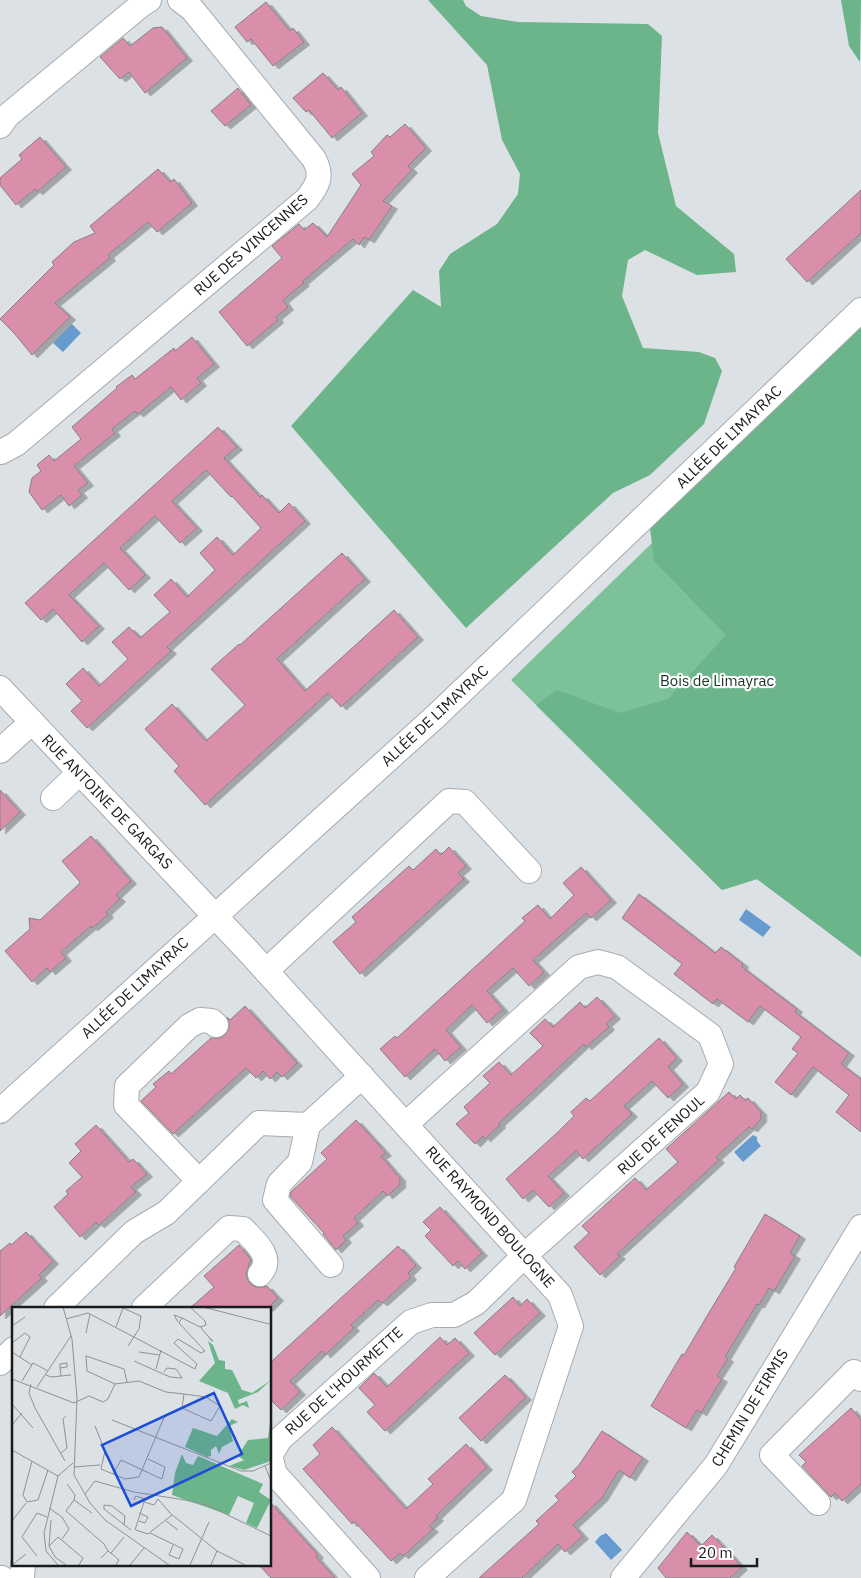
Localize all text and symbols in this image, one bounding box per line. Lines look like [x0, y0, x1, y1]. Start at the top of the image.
street label: RUE DES VINCENNES [190, 190, 312, 299]
street label: ALLÉE DE LIMAYRAC [672, 381, 786, 492]
street label: ALLÉE DE LIMAYRAC [377, 661, 492, 770]
park label: Bois de Limayrac [660, 671, 774, 690]
street label: RUE ANTOINE DE GARGAS [38, 730, 177, 873]
street label: ALLÉE DE LIMAYRAC [77, 933, 192, 1042]
street label: RUE DE FENOUL [613, 1090, 708, 1179]
street label: RUE RAYMOND BOULOGNE [422, 1142, 559, 1291]
inset map [12, 1307, 271, 1566]
street label: RUE DE L'HOURMETTE [281, 1323, 407, 1439]
street label: CHEMIN DE FIRMIS [707, 1345, 792, 1470]
scale bar [691, 1536, 757, 1568]
text: 20 m [698, 1543, 733, 1562]

